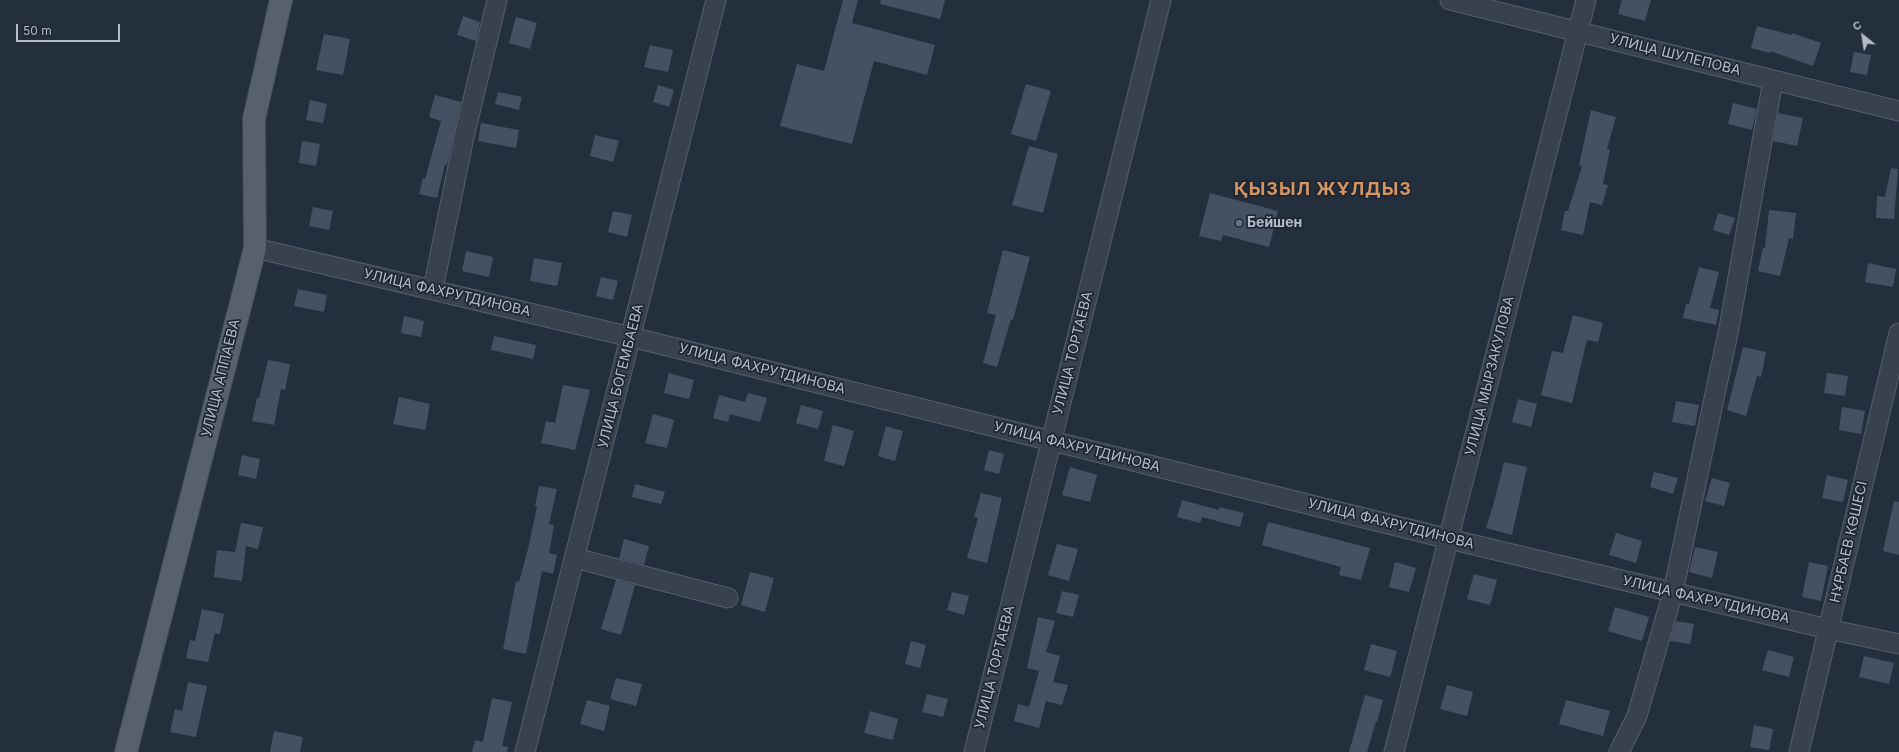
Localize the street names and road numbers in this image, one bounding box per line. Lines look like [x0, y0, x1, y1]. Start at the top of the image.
street label: УЛИЦА ШУЛЕПОВА [1608, 31, 1742, 79]
street label: УЛИЦА ФАХРУТДИНОВА [362, 266, 532, 320]
street label: УЛИЦА ТОРТАЕВА [1050, 290, 1096, 416]
street label: УЛИЦА МЫРЗАКУЛОВА [1462, 294, 1518, 458]
street label: УЛИЦА БОГЕМБАЕВА [595, 302, 647, 450]
street label: УЛИЦА АППАЕВА [198, 317, 244, 439]
street label: УЛИЦА ФАХРУТДИНОВА [677, 340, 847, 398]
street label: УЛИЦА ФАХРУТДИНОВА [992, 418, 1162, 476]
street label: НҰРБАЕВ КӨШЕСІ [1827, 479, 1871, 605]
street label: УЛИЦА ФАХРУТДИНОВА [1306, 495, 1476, 553]
street label: УЛИЦА ФАХРУТДИНОВА [1621, 573, 1791, 627]
street label: УЛИЦА ТОРТАЕВА [972, 604, 1018, 730]

